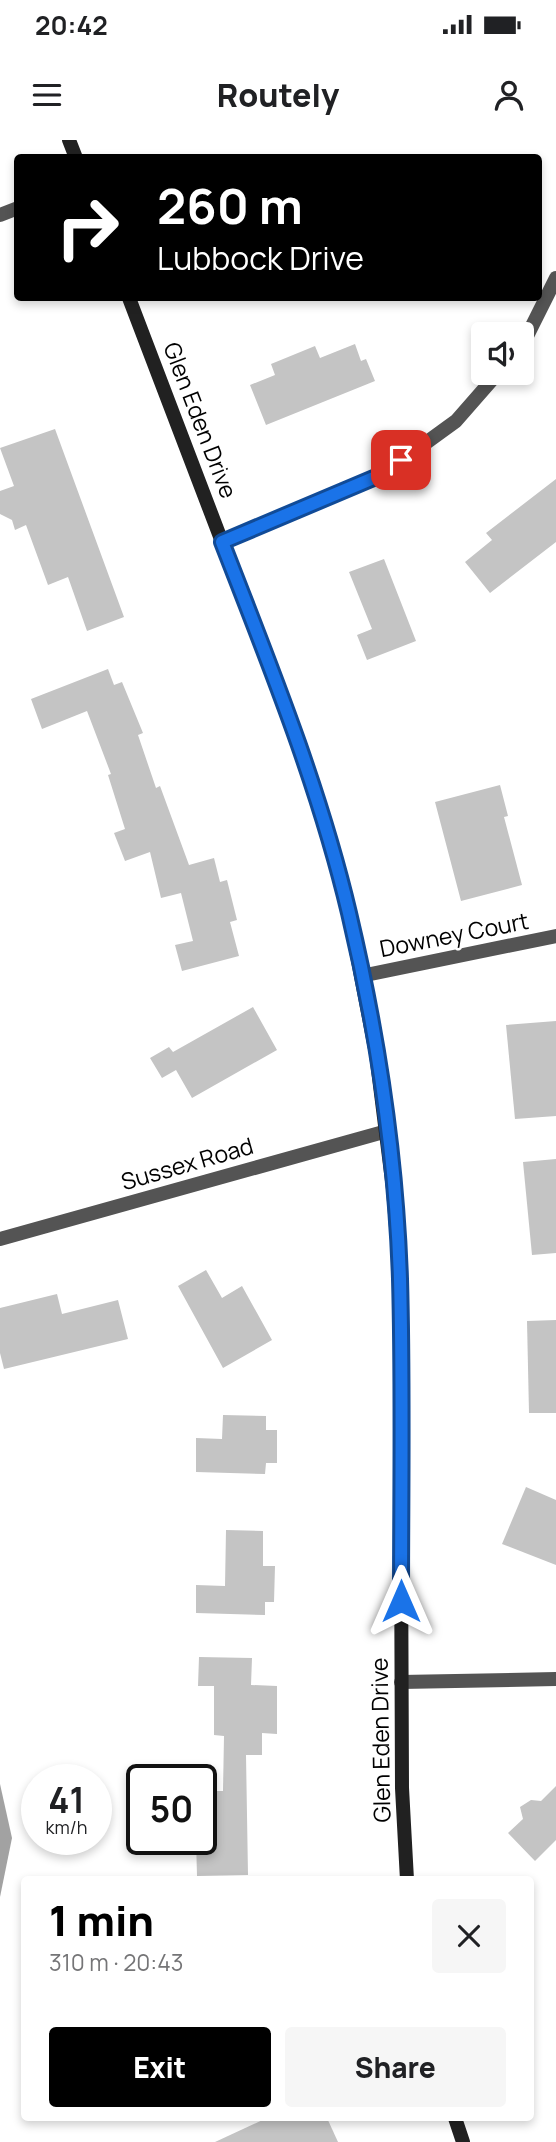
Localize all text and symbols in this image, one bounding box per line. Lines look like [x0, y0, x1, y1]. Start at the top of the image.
text: 20:42 [35, 7, 108, 43]
text: Routely [217, 73, 339, 117]
icon: menu [28, 76, 66, 114]
icon: person [490, 76, 528, 114]
text: 260 m [157, 172, 303, 239]
icon: right [42, 182, 133, 273]
text: Lubbock Drive [157, 236, 364, 280]
map controls [471, 322, 534, 385]
button: sound [471, 322, 534, 385]
street label: Glen Eden Drive [157, 337, 245, 503]
pin [371, 430, 431, 490]
icon: arrive [382, 441, 420, 479]
street label: Downey Court [377, 904, 531, 964]
street label: Sussex Road [117, 1129, 257, 1197]
position arrow [364, 1564, 438, 1638]
street label: Glen Eden Drive [363, 1657, 397, 1823]
speed limit sign: 50 [126, 1764, 217, 1855]
text: 41 [48, 1776, 85, 1824]
text: km/h [46, 1815, 87, 1839]
text: 1 min [49, 1891, 154, 1949]
button: close [432, 1899, 506, 1973]
text: 310 m · 20:43 [49, 1946, 184, 1978]
button: Exit [49, 2027, 271, 2107]
button: Share [285, 2027, 506, 2107]

